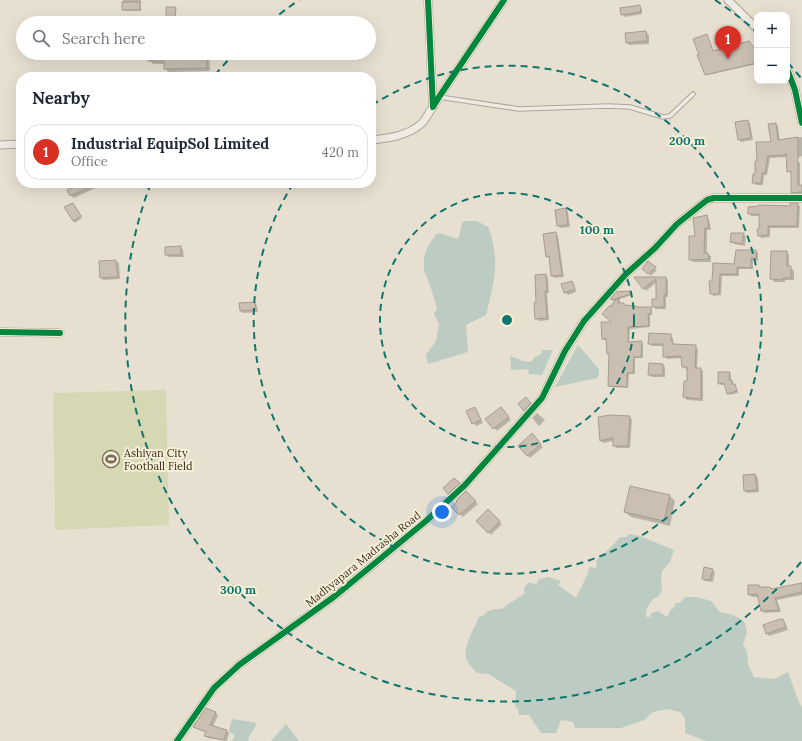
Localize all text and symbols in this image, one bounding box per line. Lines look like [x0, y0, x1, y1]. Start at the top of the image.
map controls [754, 12, 790, 84]
button: + [754, 12, 790, 48]
search box [16, 16, 376, 60]
pin: 1 [715, 26, 741, 59]
icon: search [30, 27, 52, 49]
text: Search here [62, 29, 145, 48]
button: − [754, 48, 790, 84]
text: Nearby [32, 87, 90, 109]
text: 200 m [669, 133, 705, 148]
text: Industrial EquipSol Limited [71, 134, 269, 153]
text: 1 [43, 144, 49, 161]
text: 420 m [322, 144, 359, 161]
text: Office [71, 153, 108, 170]
text: 100 m [580, 222, 614, 237]
centre of rings [500, 313, 514, 327]
place label: Ashiyan City Football Field [123, 446, 193, 473]
sports icon: Ashiyan City Football Field [101, 449, 121, 469]
your location [432, 502, 452, 522]
street label: Madhyapara Madrasha Road [303, 508, 424, 610]
text: 300 m [220, 582, 256, 597]

